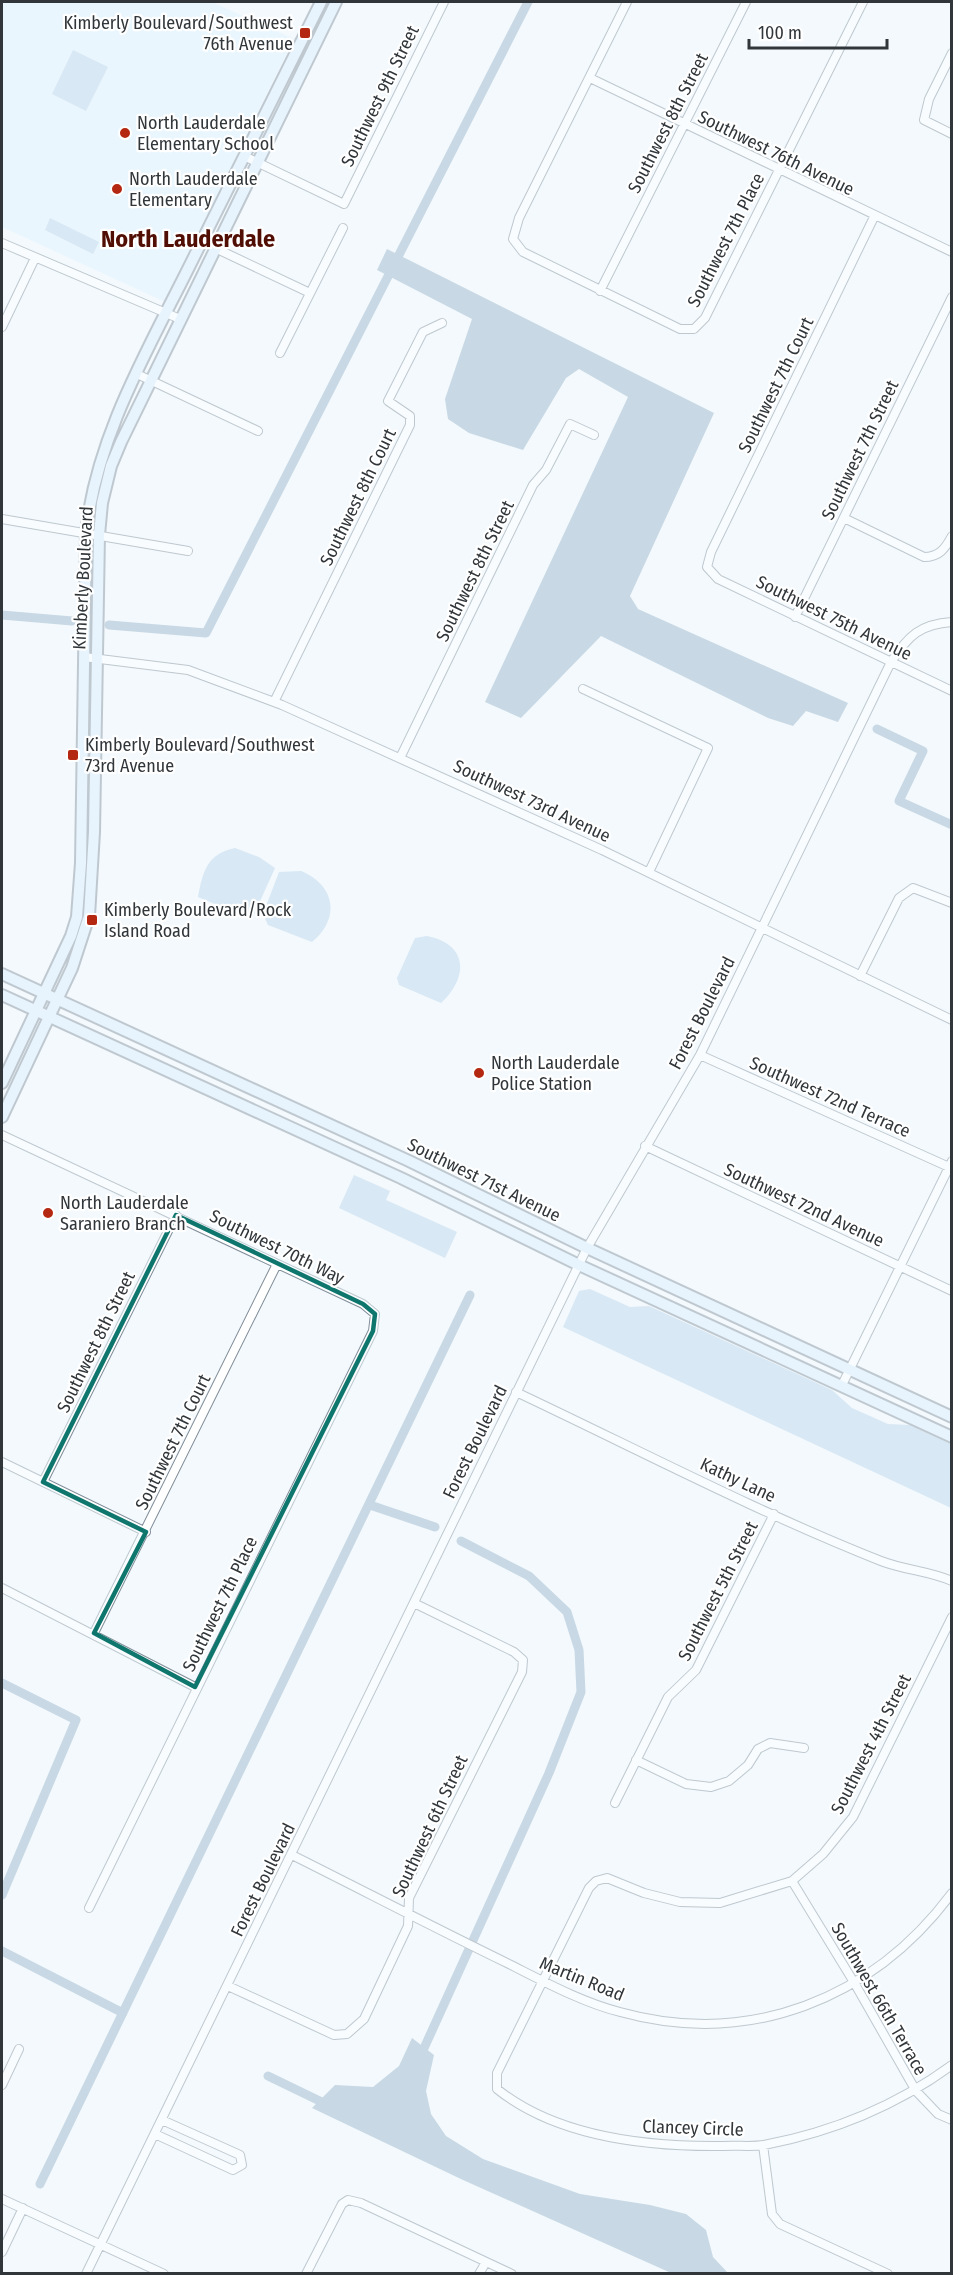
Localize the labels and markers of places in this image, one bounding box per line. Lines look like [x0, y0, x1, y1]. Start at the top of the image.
place label: Kimberly Boulevard/Southwest 76th Avenue [63, 12, 293, 55]
marker: Kimberly Boulevard/Southwest 76th Avenue [298, 26, 312, 40]
place label: North Lauderdale Elementary School [137, 112, 274, 155]
marker: North Lauderdale Elementary School [118, 126, 132, 140]
place label: North Lauderdale Elementary [129, 168, 258, 211]
marker: North Lauderdale Elementary [110, 182, 124, 196]
place label: Kimberly Boulevard/Southwest 73rd Avenue [85, 734, 315, 777]
marker: Kimberly Boulevard/Southwest 73rd Avenue [66, 748, 80, 762]
place label: Kimberly Boulevard/Rock Island Road [104, 899, 292, 942]
marker: Kimberly Boulevard/Rock Island Road [85, 913, 99, 927]
place label: North Lauderdale Police Station [491, 1052, 620, 1095]
marker: North Lauderdale Police Station [472, 1066, 486, 1080]
place label: North Lauderdale Saraniero Branch [60, 1192, 189, 1235]
marker: North Lauderdale Saraniero Branch [41, 1206, 55, 1220]

